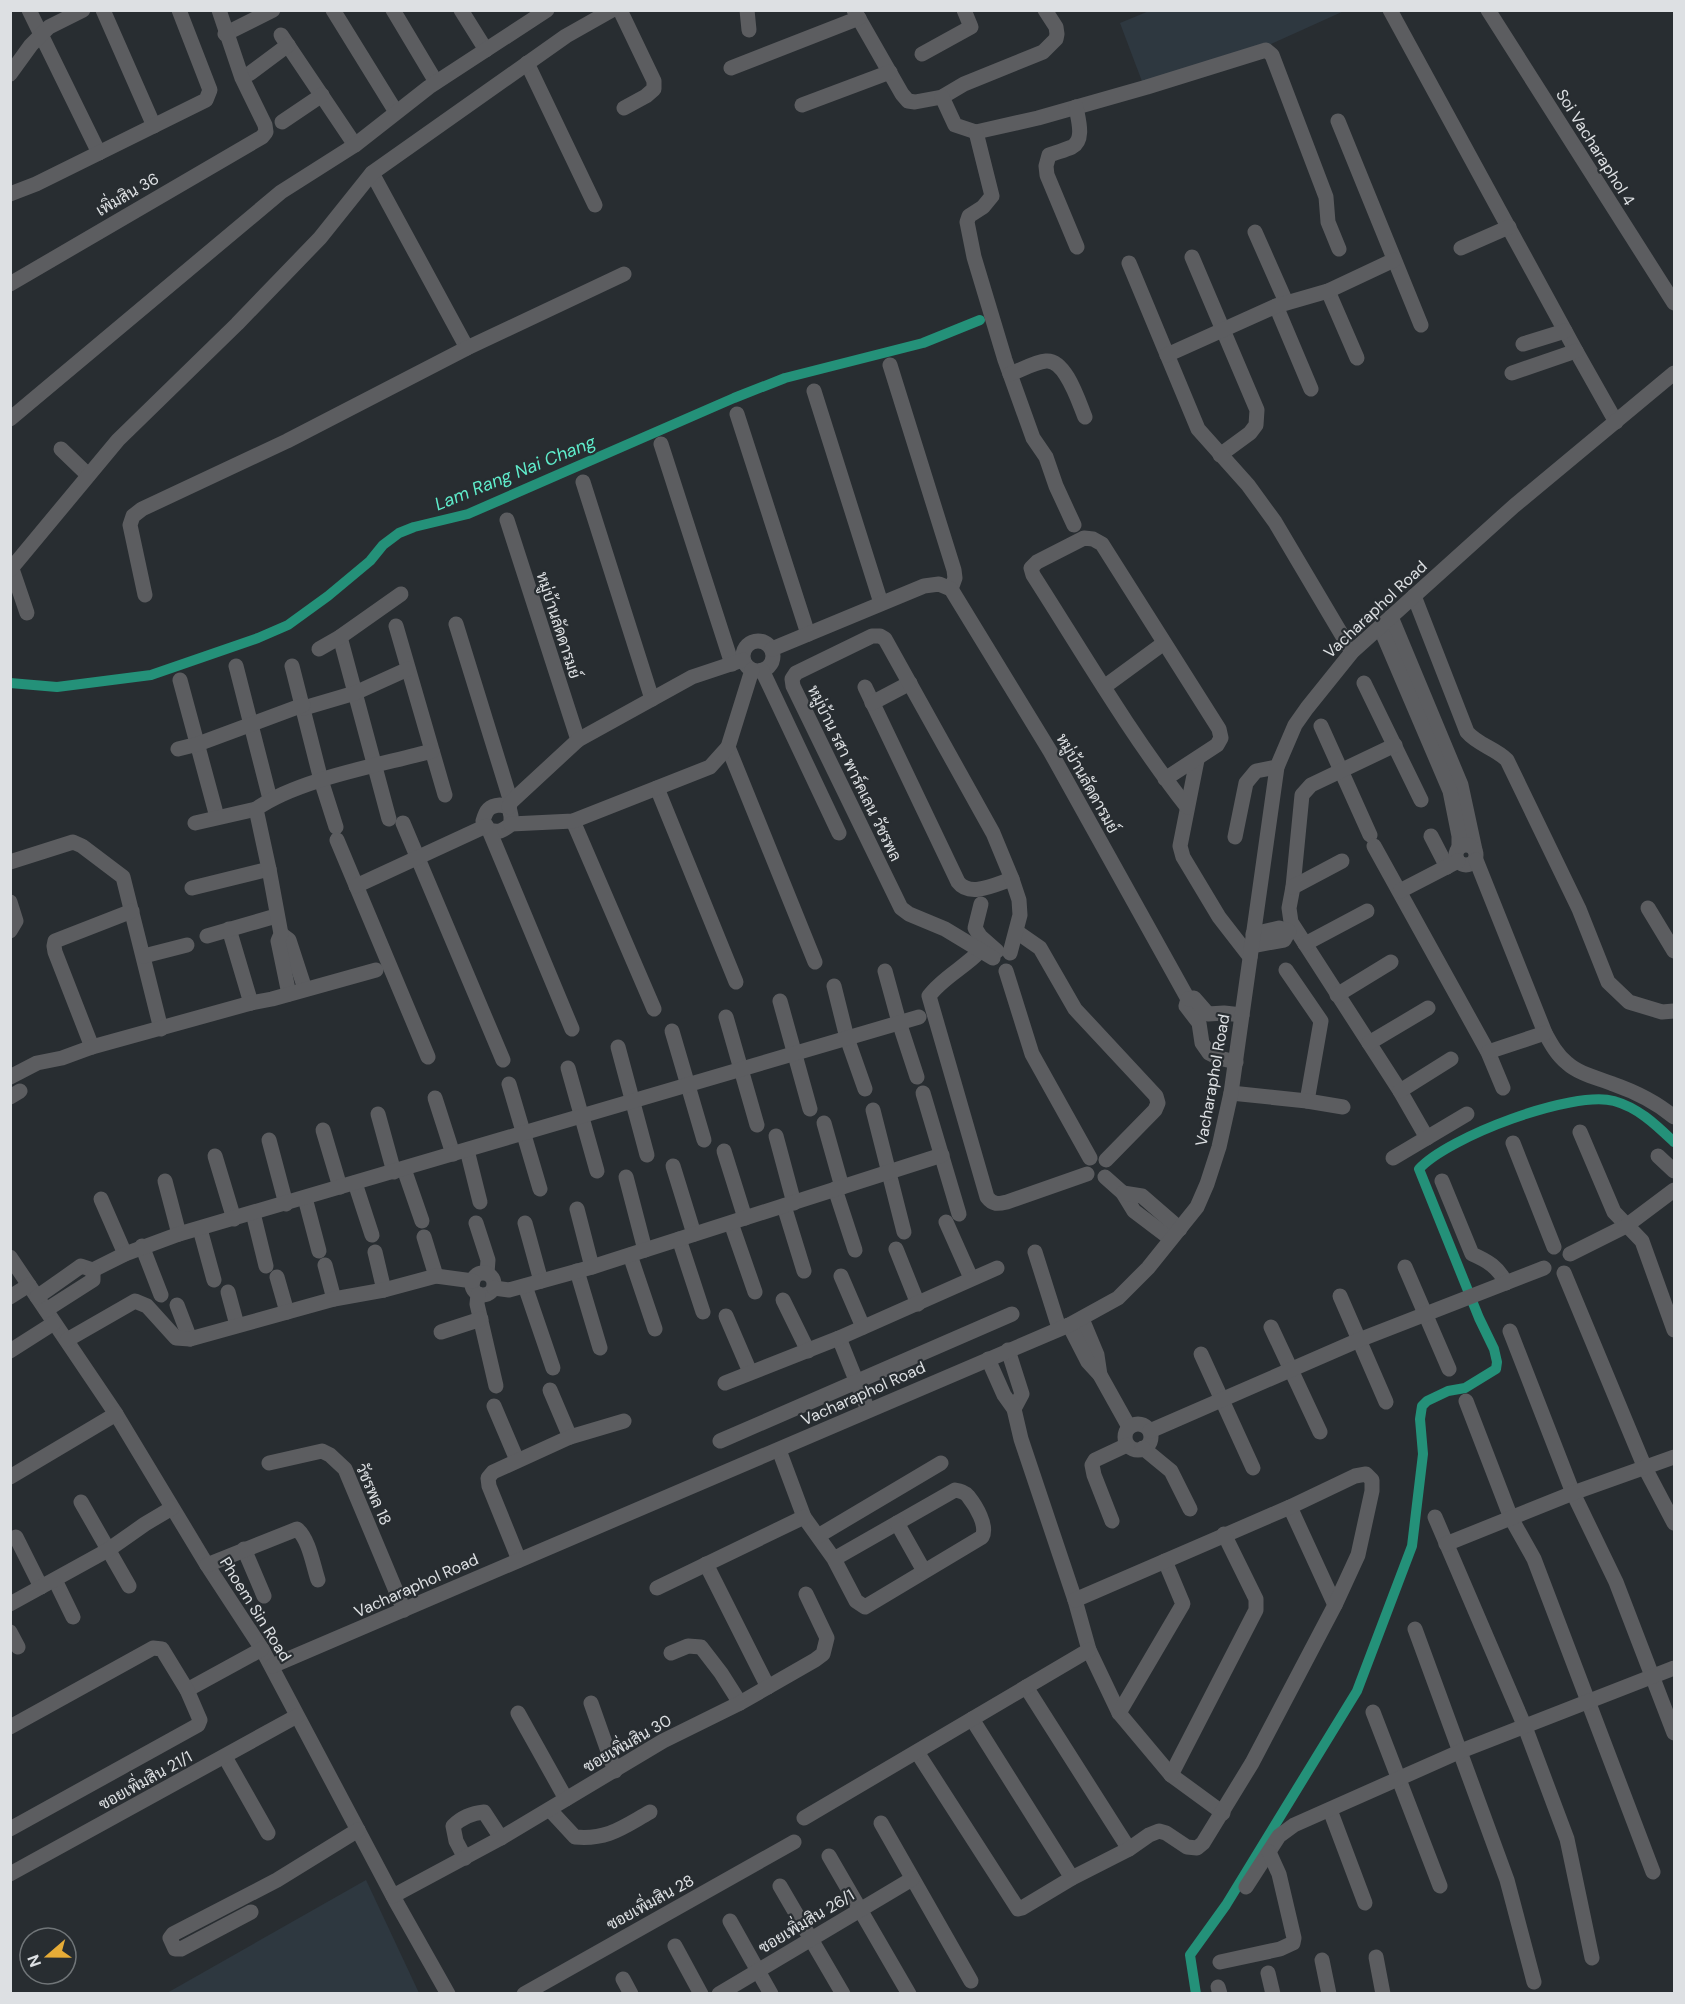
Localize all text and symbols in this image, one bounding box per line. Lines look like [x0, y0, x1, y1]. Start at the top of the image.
street label: Soi Vacharaphol 4 [1551, 85, 1640, 210]
street label: เพิ่มสิน 36 [90, 165, 163, 221]
water label: Lam Rang Nai Chang [431, 429, 600, 516]
street label: Vacharaphol Road [1319, 556, 1431, 663]
street label: หมู่บ้านลัดดารมย์ [530, 569, 588, 681]
street label: หมู่บ้าน รสา พาร์คเลน วัชรพล [802, 681, 908, 865]
street label: หมู่บ้านลัดดารมย์ [1051, 729, 1125, 837]
street label: Vacharaphol Road [1191, 1012, 1234, 1148]
street label: Vacharaphol Road [798, 1357, 929, 1430]
street label: วัชรพล 18 [351, 1460, 396, 1528]
street label: Vacharaphol Road [351, 1549, 482, 1622]
street label: Phoem Sin Road [215, 1553, 296, 1665]
street label: ซอยเพิ่มสิน 30 [578, 1707, 675, 1777]
street label: ซอยเพิ่มสิน 21/1 [93, 1743, 196, 1815]
street label: ซอยเพิ่มสิน 28 [601, 1867, 698, 1935]
street label: ซอยเพิ่มสิน 26/1 [753, 1882, 858, 1958]
north arrow [18, 1926, 78, 1986]
text: N [23, 1952, 46, 1970]

